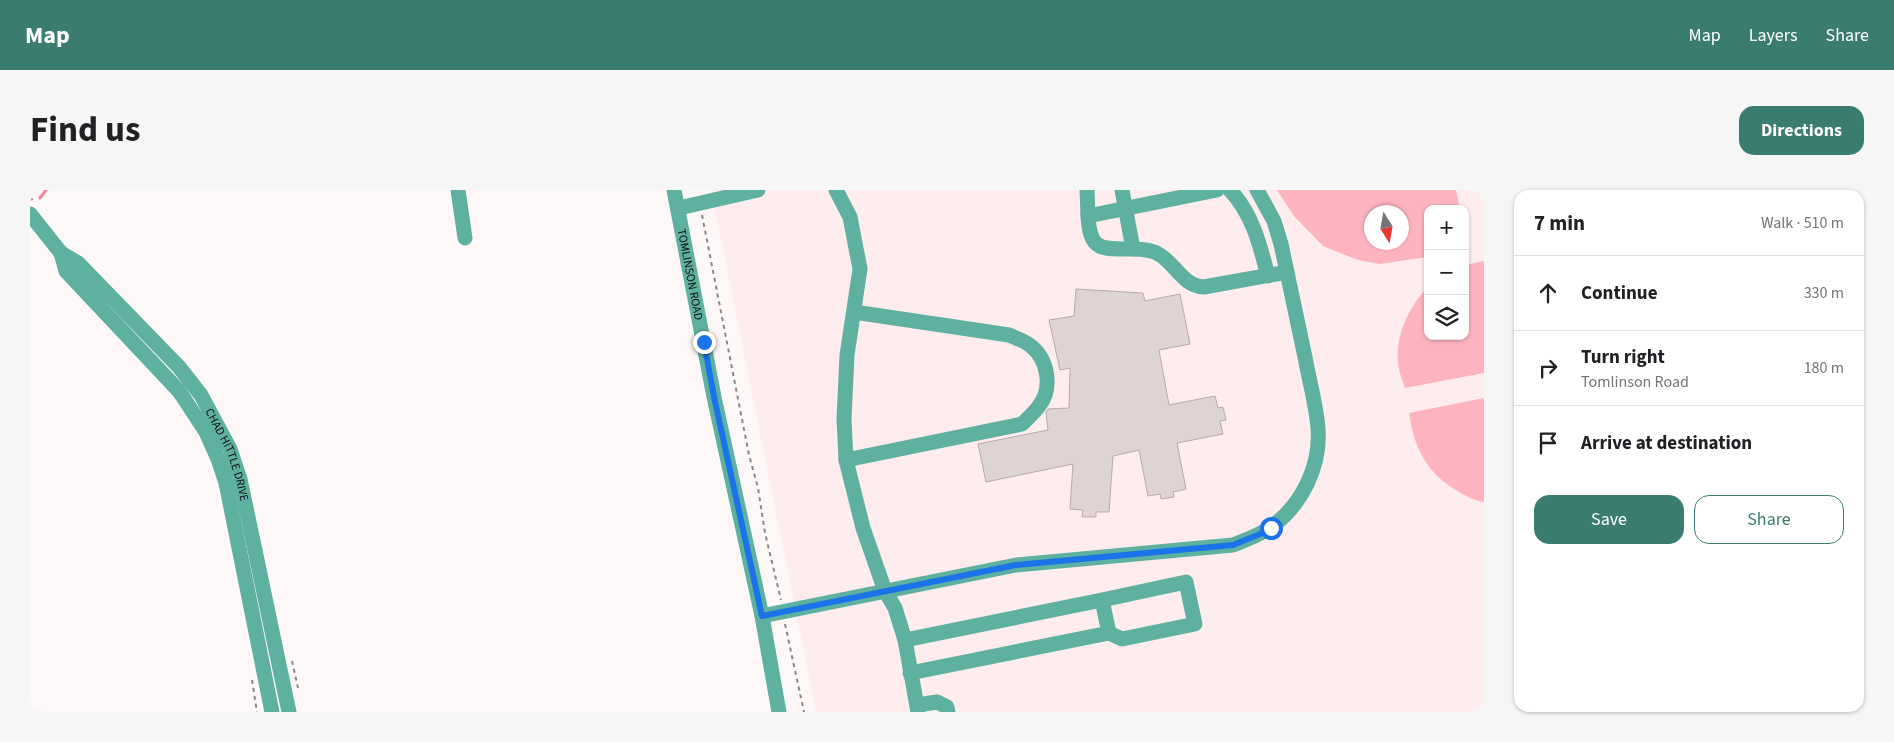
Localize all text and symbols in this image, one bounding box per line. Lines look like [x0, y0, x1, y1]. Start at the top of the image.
text: Map [25, 18, 70, 53]
text: Map [1689, 23, 1721, 48]
text: Layers [1749, 23, 1798, 48]
text: Share [1826, 23, 1869, 48]
text: Find us [30, 105, 140, 155]
button: Directions [1739, 106, 1864, 155]
north arrow [1364, 205, 1409, 250]
map controls [1424, 205, 1469, 340]
button: + [1424, 205, 1469, 250]
text: 7 min [1534, 208, 1585, 238]
text: Walk · 510 m [1761, 212, 1844, 234]
street label: TOMLINSON ROAD [673, 227, 707, 322]
button: − [1424, 250, 1469, 295]
icon: ahead [1534, 279, 1562, 307]
text: Continue [1581, 280, 1658, 307]
text: 330 m [1804, 282, 1844, 304]
button: layers [1424, 295, 1469, 340]
route end [693, 331, 716, 354]
text: Turn right [1581, 344, 1665, 371]
icon: right [1534, 354, 1562, 382]
text: 180 m [1804, 357, 1844, 379]
text: Tomlinson Road [1581, 371, 1689, 393]
street label: CHAD HITTLE DRIVE [201, 405, 253, 503]
icon: arrive [1534, 429, 1562, 457]
text: Arrive at destination [1581, 430, 1752, 457]
button: Save [1534, 495, 1684, 544]
button: Share [1694, 495, 1844, 544]
route start [1260, 517, 1283, 540]

